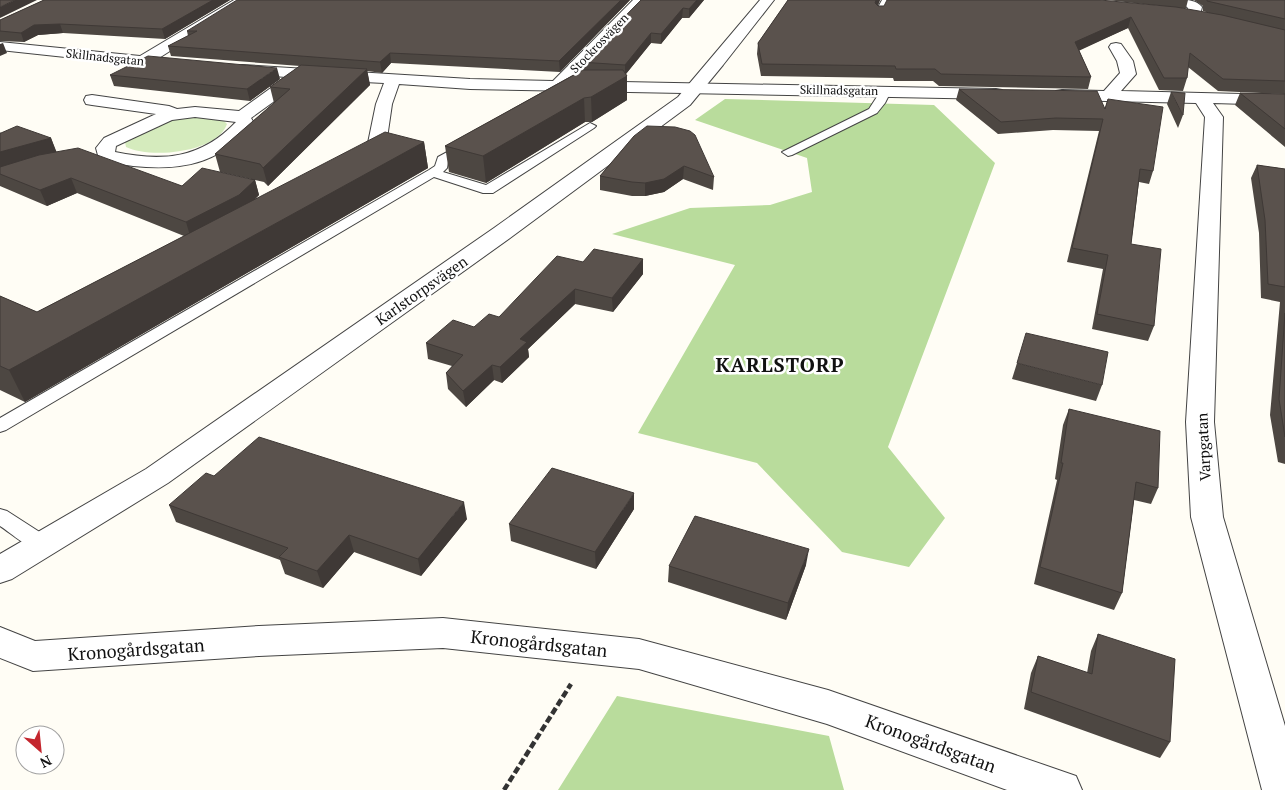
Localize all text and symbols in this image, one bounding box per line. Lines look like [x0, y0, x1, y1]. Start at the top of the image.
street label: Stockrosvägen [567, 10, 631, 76]
street label: Skillnadsgatan [65, 45, 145, 69]
street label: Skillnadsgatan [800, 82, 878, 98]
street label: Karlstorpsvägen [371, 251, 471, 329]
district label: KARLSTORP [715, 351, 845, 378]
street label: Varpgatan [1191, 412, 1215, 482]
street label: Kronogårdsgatan [469, 624, 609, 662]
street label: Kronogårdsgatan [67, 632, 206, 666]
street label: Kronogårdsgatan [862, 708, 1000, 778]
north arrow [15, 725, 65, 775]
text: N [37, 751, 55, 773]

